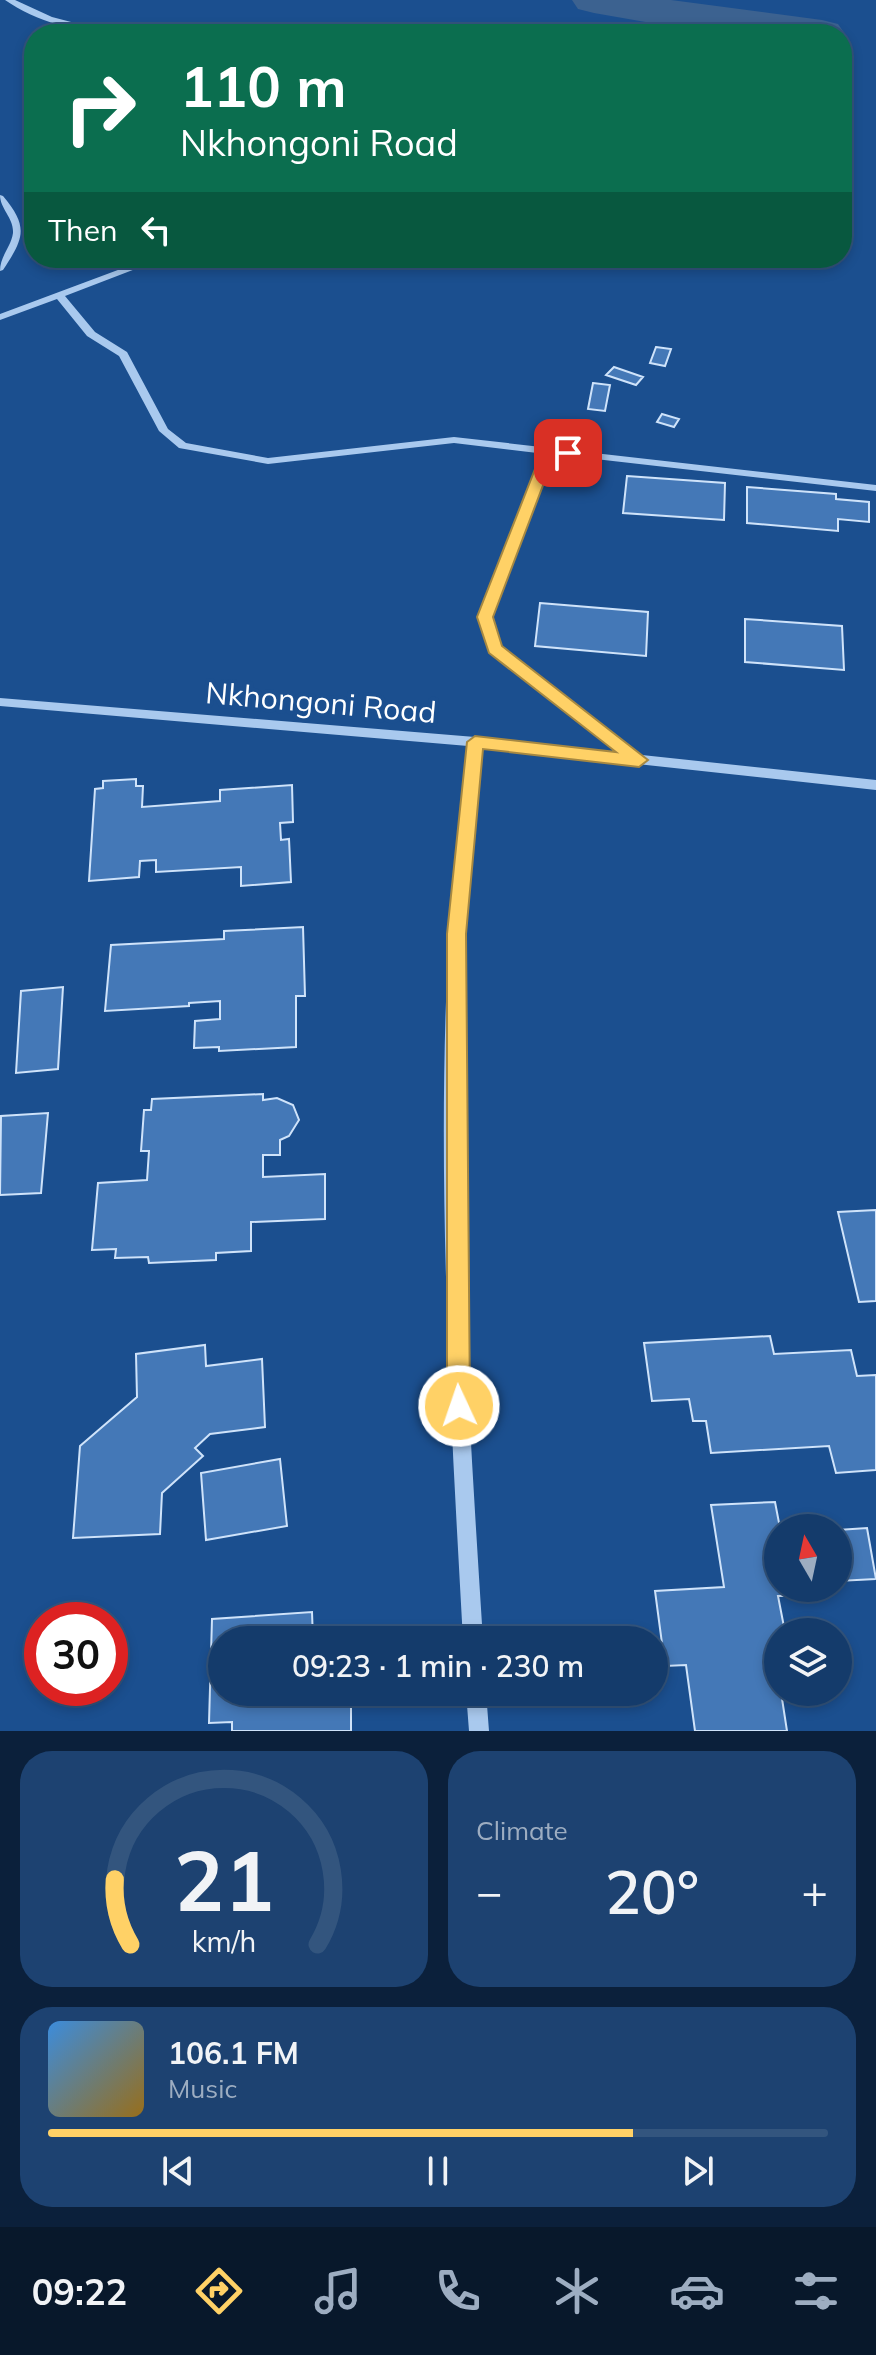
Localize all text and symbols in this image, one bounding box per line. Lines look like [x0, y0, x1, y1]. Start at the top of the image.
text: 110 m [180, 51, 347, 121]
icon: right [48, 56, 152, 160]
text: Nkhongoni Road [180, 120, 458, 165]
icon: left [134, 208, 178, 252]
text: Then [48, 211, 118, 249]
pin [534, 419, 602, 487]
icon: arrive [546, 431, 590, 475]
street label: Nkhongoni Road [204, 673, 438, 731]
position arrow [417, 1364, 501, 1448]
north arrow [764, 1514, 852, 1602]
map controls [764, 1514, 852, 1706]
speed limit sign: 30 [24, 1602, 128, 1706]
button: layers [764, 1618, 852, 1706]
text: 09:23 · 1 min · 230 m [292, 1647, 584, 1685]
text: Climate [476, 1814, 568, 1847]
text: 21 [174, 1827, 274, 1932]
text: 20° [605, 1854, 699, 1929]
text: − [476, 1864, 502, 1919]
text: + [802, 1864, 828, 1919]
text: km/h [192, 1923, 256, 1959]
text: 106.1 FM [168, 2034, 299, 2072]
text: Music [168, 2072, 237, 2105]
icon: previous [156, 2149, 200, 2193]
icon: pause [416, 2149, 460, 2193]
icon: next [676, 2149, 720, 2193]
icon: directions [191, 2263, 247, 2319]
icon: music [310, 2263, 366, 2319]
icon: phone [430, 2263, 486, 2319]
icon: climate [549, 2263, 605, 2319]
icon: car [669, 2263, 725, 2319]
icon: filters [788, 2263, 844, 2319]
text: 09:22 [32, 2269, 127, 2314]

